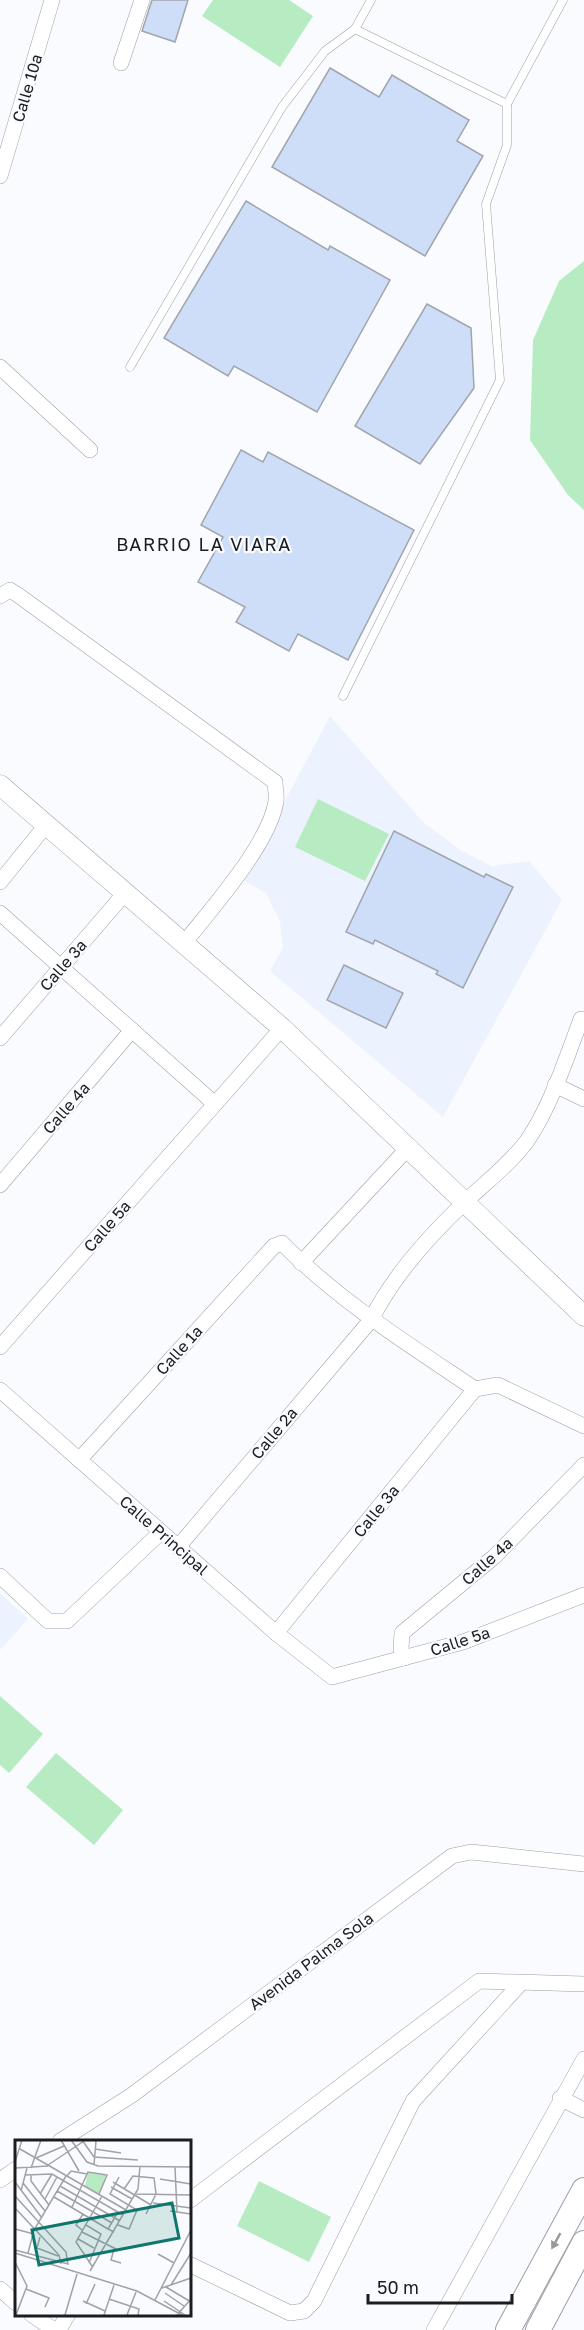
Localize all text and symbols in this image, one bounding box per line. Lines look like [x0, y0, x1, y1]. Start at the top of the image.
street label: Calle 10ª [8, 52, 46, 124]
district label: BARRIO LA VIARA [116, 533, 292, 555]
street label: Calle 3ª [35, 935, 91, 995]
street label: Calle 4ª [38, 1078, 94, 1138]
street label: Calle 5ª [79, 1196, 135, 1256]
street label: Calle 1ª [151, 1321, 207, 1379]
street label: Calle 2ª [247, 1403, 301, 1463]
street label: Calle 3ª [349, 1481, 403, 1541]
street label: Calle Principal [115, 1491, 213, 1579]
street label: Calle 4ª [457, 1533, 517, 1589]
street label: Calle 5ª [428, 1622, 492, 1660]
street label: Avenida Palma Sola [245, 1908, 377, 2014]
inset map [15, 2140, 190, 2315]
one-way arrow [551, 2233, 561, 2250]
scale bar [368, 2267, 512, 2305]
text: 50 m [377, 2276, 419, 2298]

